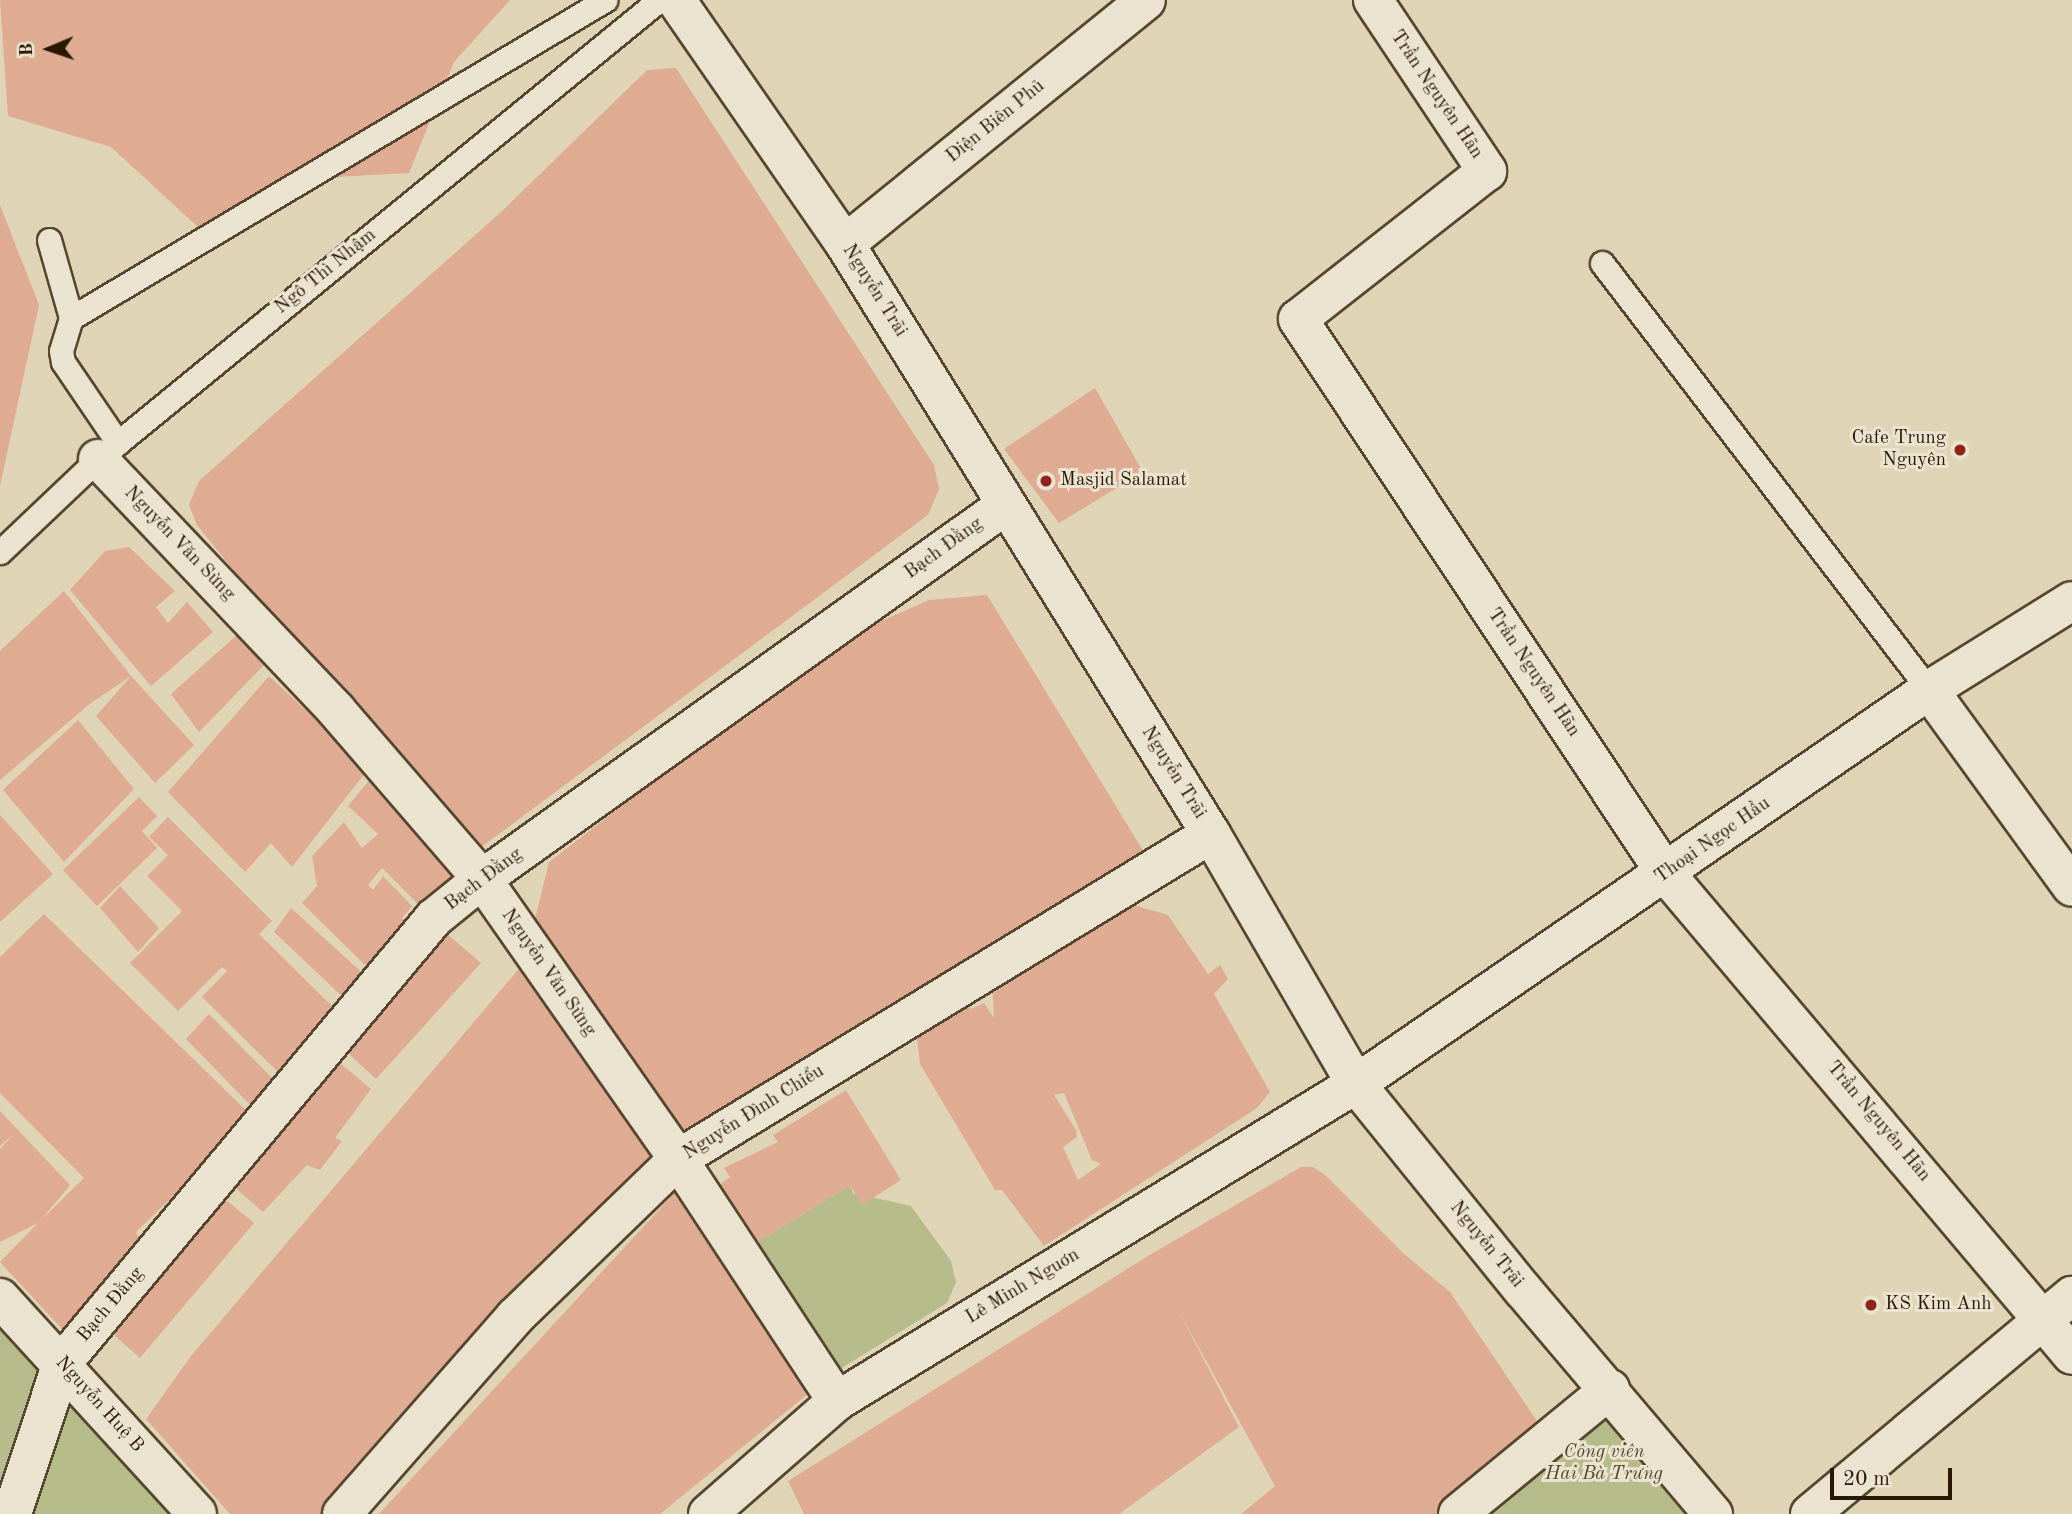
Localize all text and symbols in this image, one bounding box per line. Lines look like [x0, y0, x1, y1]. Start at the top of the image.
north arrow [14, 14, 84, 84]
street label: Trần Nguyên Hãn [1385, 26, 1487, 164]
text: B [18, 43, 37, 57]
street label: Điện Biên Phủ [942, 75, 1050, 169]
street label: Ngô Thì Nhậm [271, 224, 381, 320]
street label: Nguyễn Trãi [837, 240, 911, 342]
place label: Cafe Trung Nguyên [1852, 428, 1946, 472]
marker: Cafe Trung Nguyên [1952, 442, 1968, 458]
place label: Masjid Salamat [1060, 470, 1187, 492]
marker: Masjid Salamat [1038, 473, 1054, 489]
street label: Nguyễn Văn Sừng [119, 482, 239, 606]
street label: Bạch Đằng [901, 513, 987, 585]
street label: Trần Nguyên Hãn [1482, 604, 1584, 742]
street label: Nguyễn Trãi [1136, 722, 1210, 824]
street label: Thoại Ngọc Hầu [1651, 793, 1775, 889]
street label: Bạch Đằng [441, 844, 527, 916]
street label: Nguyễn Văn Sừng [496, 905, 600, 1041]
street label: Trần Nguyên Hãn [1821, 1057, 1935, 1187]
street label: Nguyễn Đình Chiểu [679, 1060, 829, 1166]
street label: Nguyễn Trãi [1444, 1197, 1528, 1293]
street label: Lê Minh Nguơn [962, 1244, 1084, 1330]
street label: Bạch Đằng [73, 1263, 149, 1347]
place label: KS Kim Anh [1885, 1294, 1991, 1316]
marker: KS Kim Anh [1863, 1297, 1879, 1313]
street label: Nguyễn Huệ B [50, 1352, 148, 1458]
park label: Công viên Hai Bà Trưng [1545, 1442, 1663, 1486]
scale bar [1834, 1454, 1956, 1498]
text: 20 m [1843, 1469, 1890, 1490]

